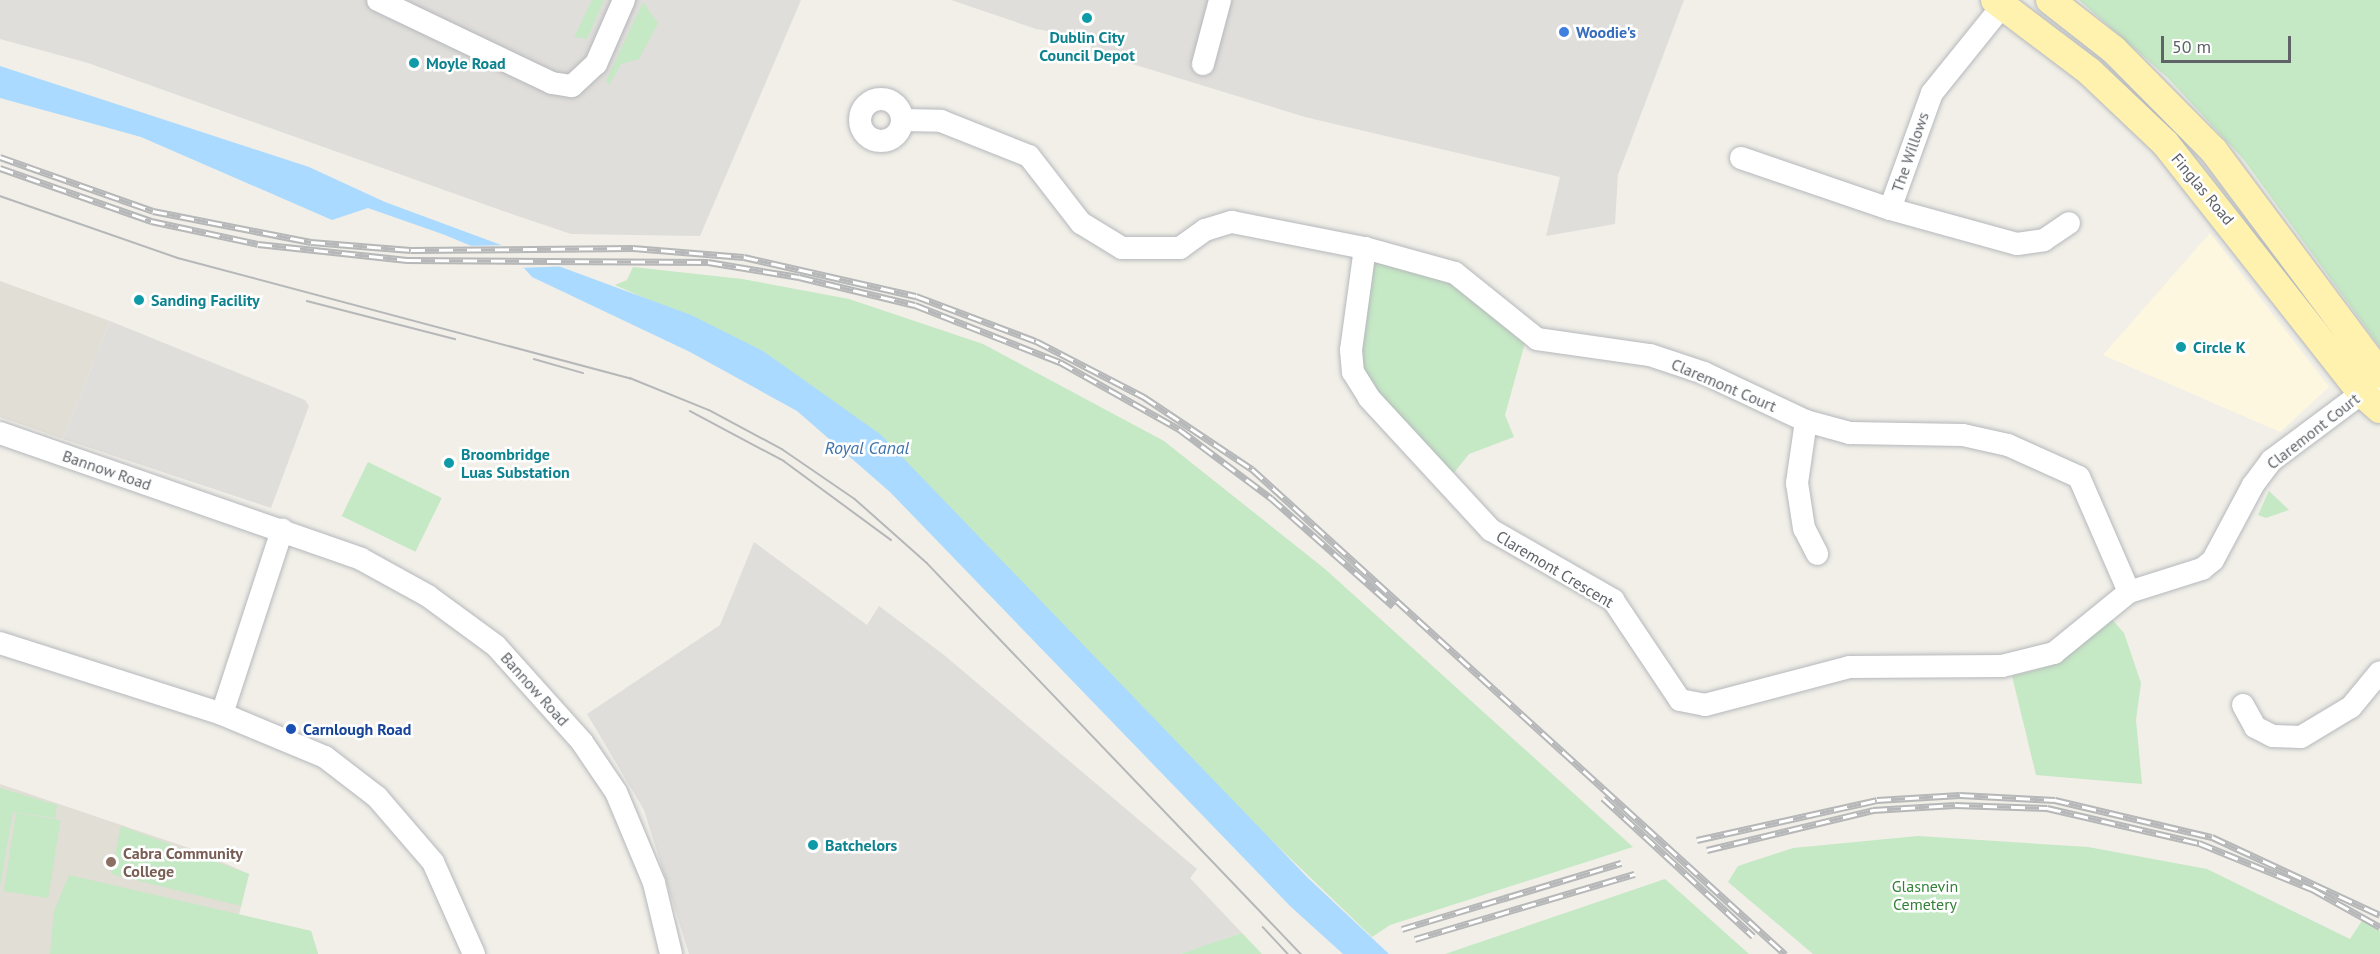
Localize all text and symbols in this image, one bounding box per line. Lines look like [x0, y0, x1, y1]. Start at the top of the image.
marker: Dublin City Council Depot [1080, 11, 1094, 25]
place label: Woodie's [1576, 22, 1636, 42]
scale bar [2164, 24, 2294, 62]
marker: Woodie's [1557, 25, 1571, 39]
place label: Dublin City Council Depot [1039, 27, 1135, 65]
text: 50 m [2172, 35, 2211, 58]
place label: Moyle Road [426, 53, 506, 73]
marker: Moyle Road [407, 56, 421, 70]
street label: The Willows [1887, 109, 1933, 195]
street label: Finglas Road [2168, 149, 2238, 229]
place label: Sanding Facility [151, 290, 260, 310]
marker: Sanding Facility [132, 293, 146, 307]
place label: Circle K [2193, 337, 2246, 357]
marker: Circle K [2174, 340, 2188, 354]
street label: Claremont Court [1668, 354, 1780, 416]
street label: Claremont Court [2263, 389, 2363, 473]
water label: Royal Canal [825, 437, 909, 459]
place label: Broombridge Luas Substation [461, 444, 570, 482]
street label: Bannow Road [60, 446, 154, 494]
marker: Broombridge Luas Substation [442, 456, 456, 470]
street label: Claremont Crescent [1493, 526, 1617, 612]
street label: Bannow Road [497, 648, 573, 730]
place label: Carnlough Road [303, 719, 411, 739]
marker: Carnlough Road [284, 722, 298, 736]
place label: Batchelors [825, 835, 897, 855]
marker: Batchelors [806, 838, 820, 852]
place label: Cabra Community College [123, 843, 243, 881]
marker: Cabra Community College [104, 855, 118, 869]
park label: Glasnevin Cemetery [1892, 876, 1958, 914]

